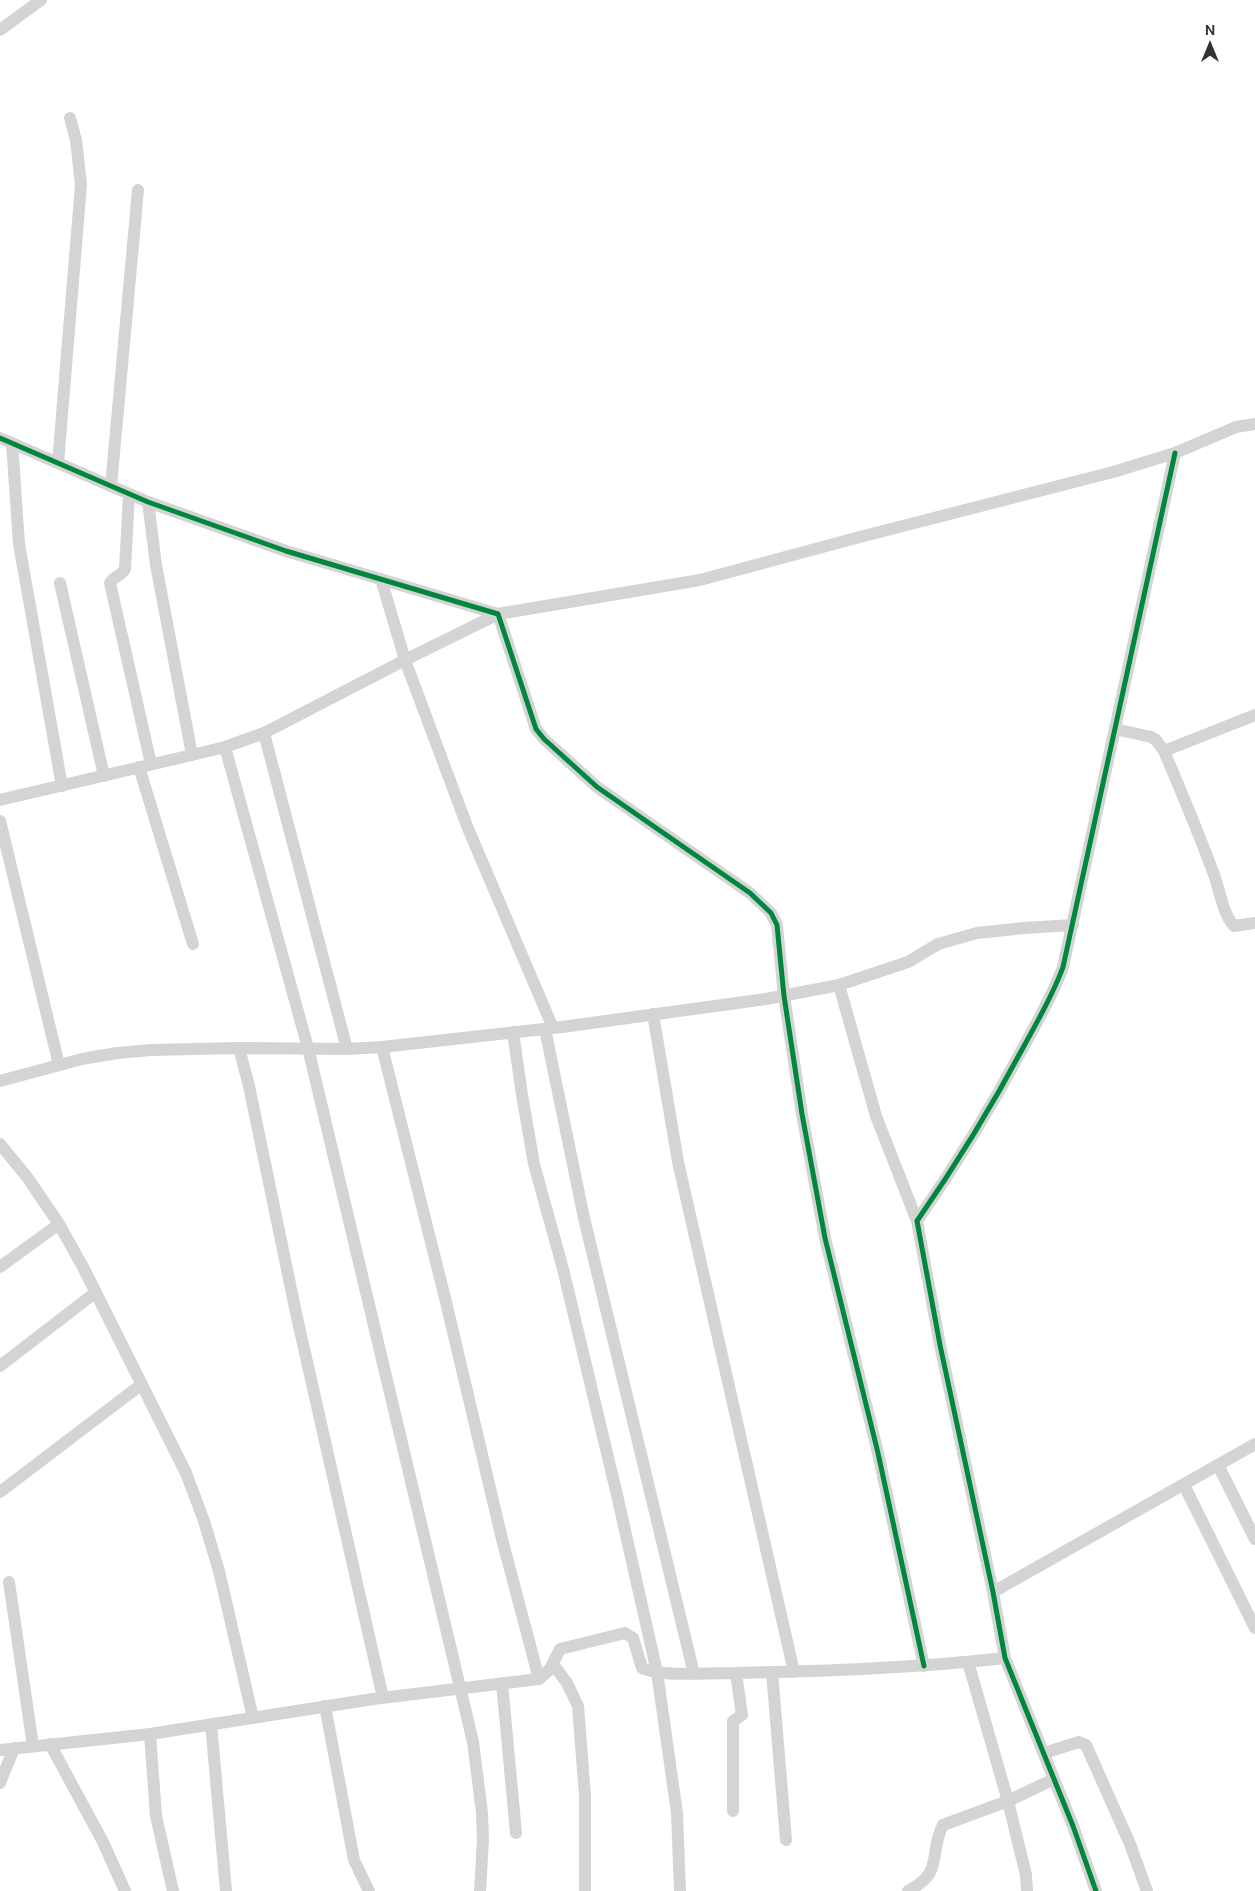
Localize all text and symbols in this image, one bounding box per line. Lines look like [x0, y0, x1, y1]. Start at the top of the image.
north arrow [1185, 20, 1235, 70]
text: N [1205, 21, 1215, 39]

